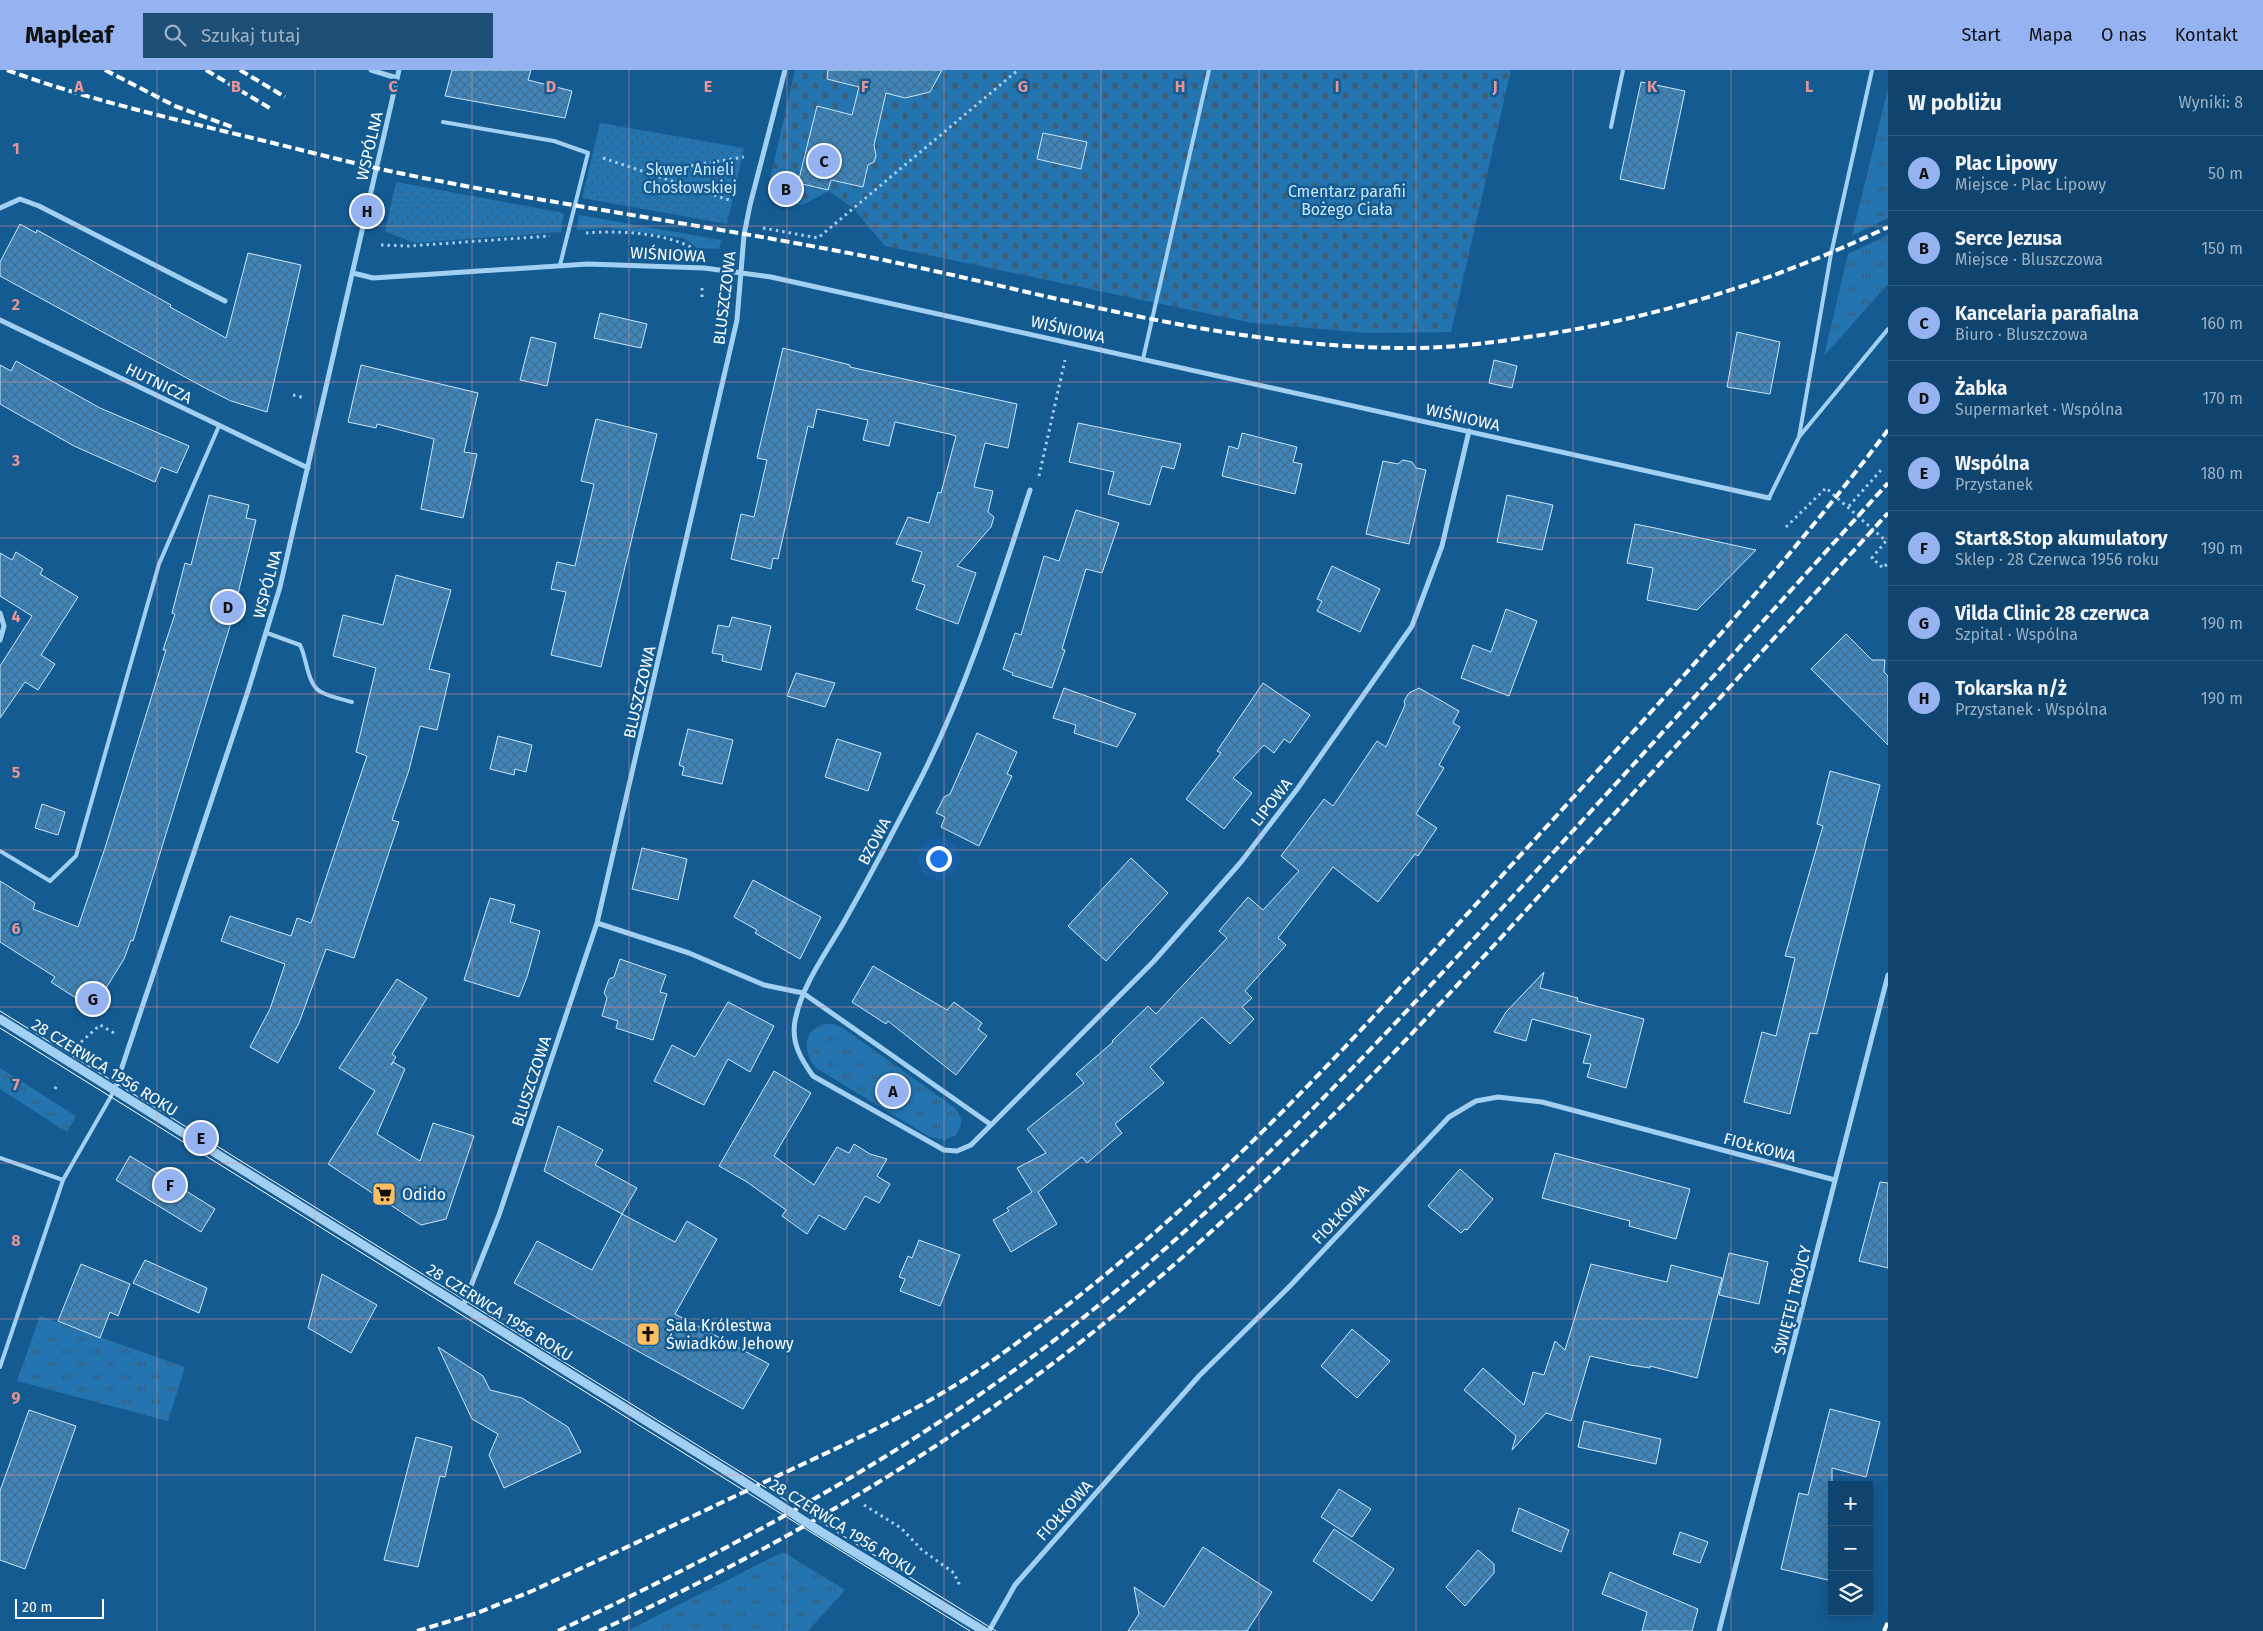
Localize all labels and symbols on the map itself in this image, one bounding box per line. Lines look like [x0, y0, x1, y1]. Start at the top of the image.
text: A [73, 77, 84, 96]
text: B [231, 77, 241, 96]
text: C [388, 77, 398, 96]
text: D [546, 77, 556, 96]
text: E [704, 77, 712, 96]
text: F [861, 77, 869, 96]
text: G [1018, 77, 1028, 96]
text: H [1175, 77, 1185, 96]
text: I [1335, 77, 1339, 96]
text: J [1491, 77, 1498, 96]
text: K [1647, 77, 1658, 96]
text: L [1805, 77, 1813, 96]
street label: WSPÓLNA [351, 109, 387, 182]
text: 1 [12, 139, 20, 158]
pin: C [808, 142, 840, 180]
park label: Skwer Anieli Chosłowskiej [643, 160, 737, 197]
pin: B [770, 170, 802, 208]
park label: Cmentarz parafii Bożego Ciała [1288, 182, 1406, 219]
pin: H [351, 192, 383, 230]
street label: WIŚNIOWA [630, 242, 707, 266]
street label: BLUSZCZOWA [709, 249, 740, 346]
text: 2 [12, 295, 20, 314]
street label: WIŚNIOWA [1029, 311, 1108, 347]
street label: HUTNICZA [122, 359, 196, 408]
street label: WIŚNIOWA [1424, 399, 1503, 435]
text: 3 [11, 451, 20, 470]
street label: WSPÓLNA [248, 547, 286, 621]
pin: D [212, 588, 244, 626]
text: 4 [11, 607, 21, 626]
street label: BLUSZCZOWA [620, 643, 660, 740]
text: 5 [12, 763, 21, 782]
street label: LIPOWA [1247, 774, 1296, 830]
street label: BZOWA [854, 814, 895, 868]
your location [926, 846, 952, 872]
text: 6 [11, 919, 21, 938]
pin: G [77, 980, 109, 1018]
street label: 28 CZERWCA 1956 ROKU [28, 1015, 181, 1120]
street label: BLUSZCZOWA [508, 1033, 555, 1129]
pin: A [877, 1072, 909, 1110]
text: 7 [12, 1075, 20, 1094]
pin: E [185, 1119, 217, 1157]
street label: FIOŁKOWA [1721, 1129, 1799, 1167]
pin: F [154, 1166, 186, 1204]
street label: FIOŁKOWA [1308, 1180, 1373, 1248]
supermarket icon: Odido [371, 1181, 397, 1207]
place label: Odido [402, 1185, 446, 1204]
text: 8 [11, 1231, 21, 1250]
street label: ŚWIĘTEJ TRÓJCY [1769, 1243, 1815, 1357]
street label: 28 CZERWCA 1956 ROKU [423, 1260, 576, 1365]
place label: Sala Królestwa Świadków Jehowy [666, 1316, 794, 1353]
church icon: Sala Królestwa Świadków Jehowy [635, 1321, 661, 1347]
text: 9 [12, 1388, 21, 1407]
street label: 28 CZERWCA 1956 ROKU [766, 1475, 919, 1580]
street label: FIOŁKOWA [1032, 1476, 1097, 1544]
scale bar [15, 1596, 104, 1619]

